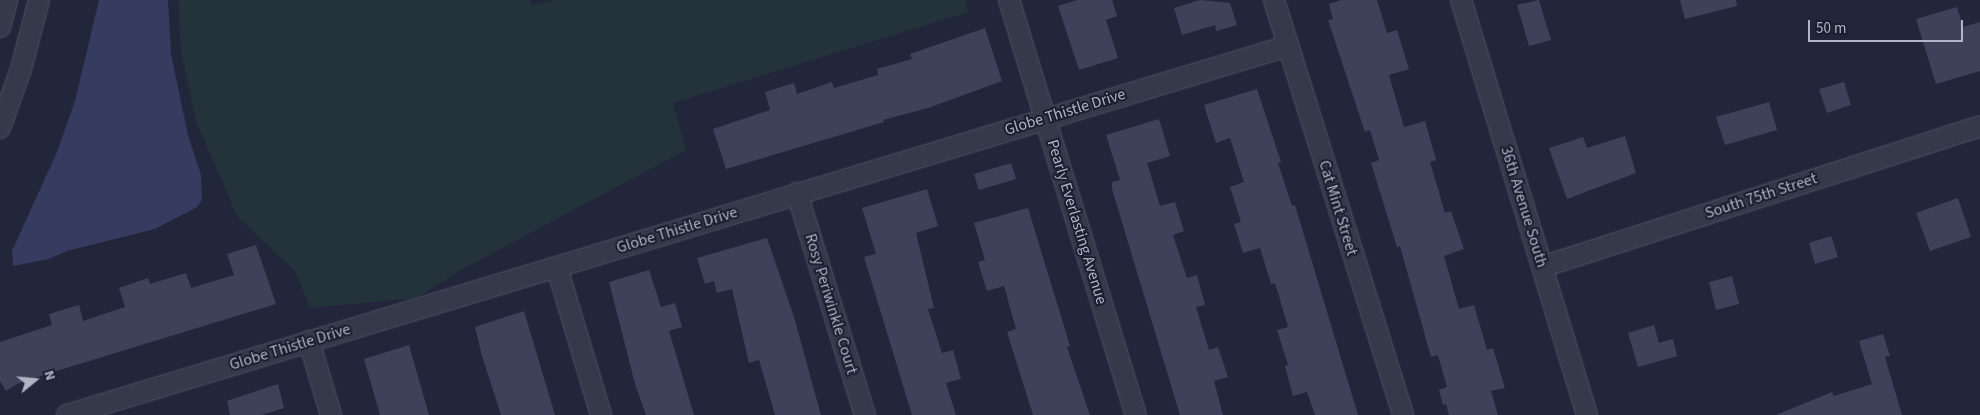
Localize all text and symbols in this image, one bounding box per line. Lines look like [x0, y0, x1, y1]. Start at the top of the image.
scale bar [1810, 10, 1965, 42]
text: 50 m [1816, 18, 1846, 39]
street label: Globe Thistle Drive [1002, 84, 1128, 140]
street label: Pearly Everlasting Avenue [1043, 137, 1111, 307]
street label: 36th Avenue South [1496, 144, 1552, 270]
street label: Cat Mint Street [1314, 158, 1362, 258]
street label: South 75th Street [1703, 169, 1819, 223]
street label: Globe Thistle Drive [614, 202, 740, 258]
street label: Rosy Periwinkle Court [800, 231, 862, 377]
street label: Globe Thistle Drive [227, 319, 353, 375]
north arrow [10, 355, 60, 405]
text: N [38, 368, 60, 383]

